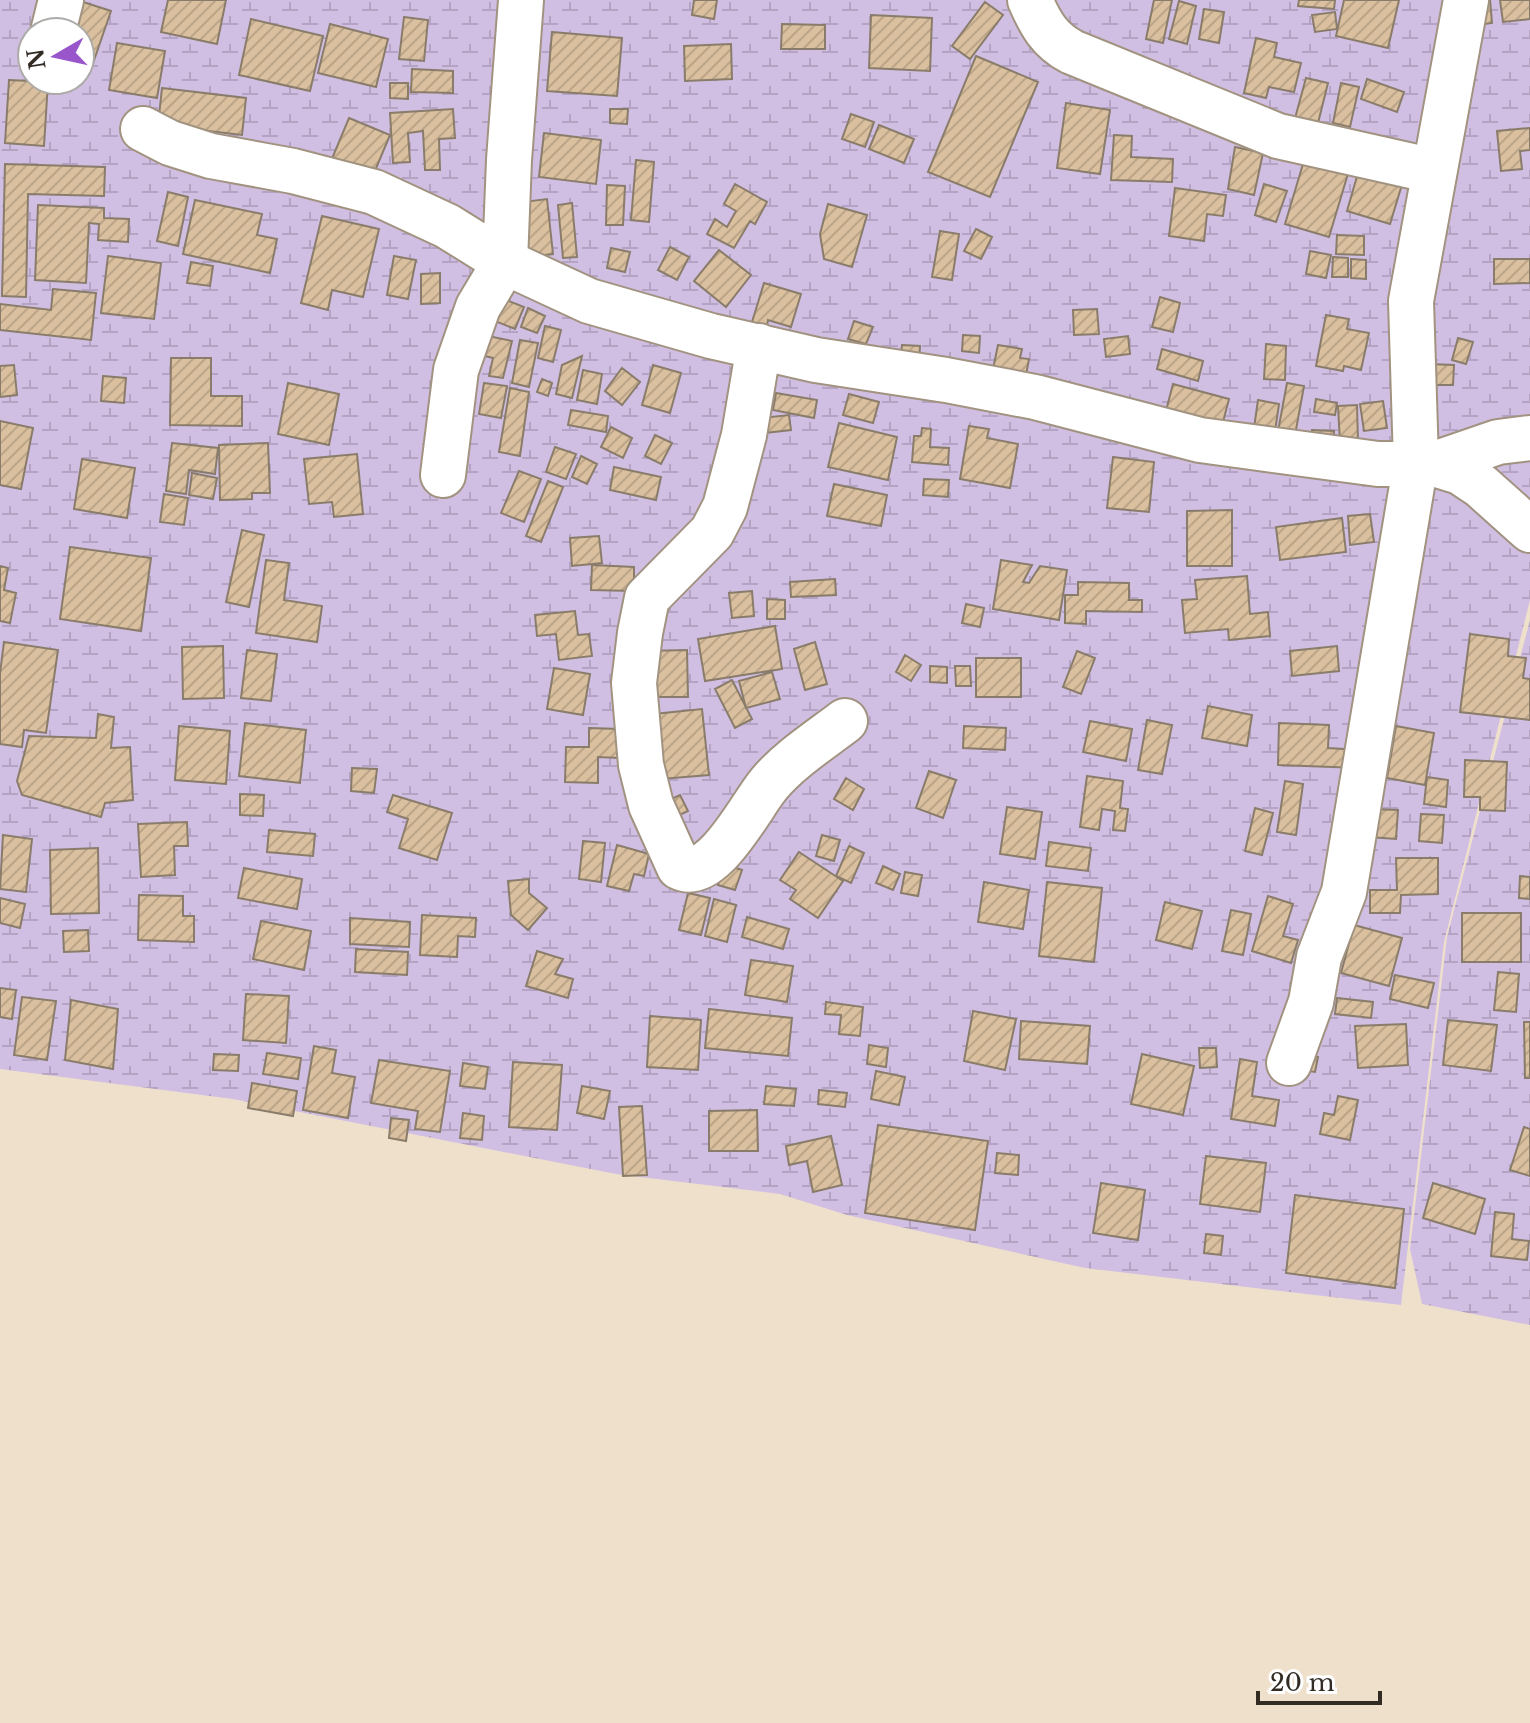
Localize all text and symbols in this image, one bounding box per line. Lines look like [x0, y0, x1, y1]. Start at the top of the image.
north arrow [16, 16, 96, 96]
text: N [22, 46, 52, 71]
scale bar [1258, 1655, 1380, 1705]
text: 20 m [1270, 1668, 1335, 1697]

